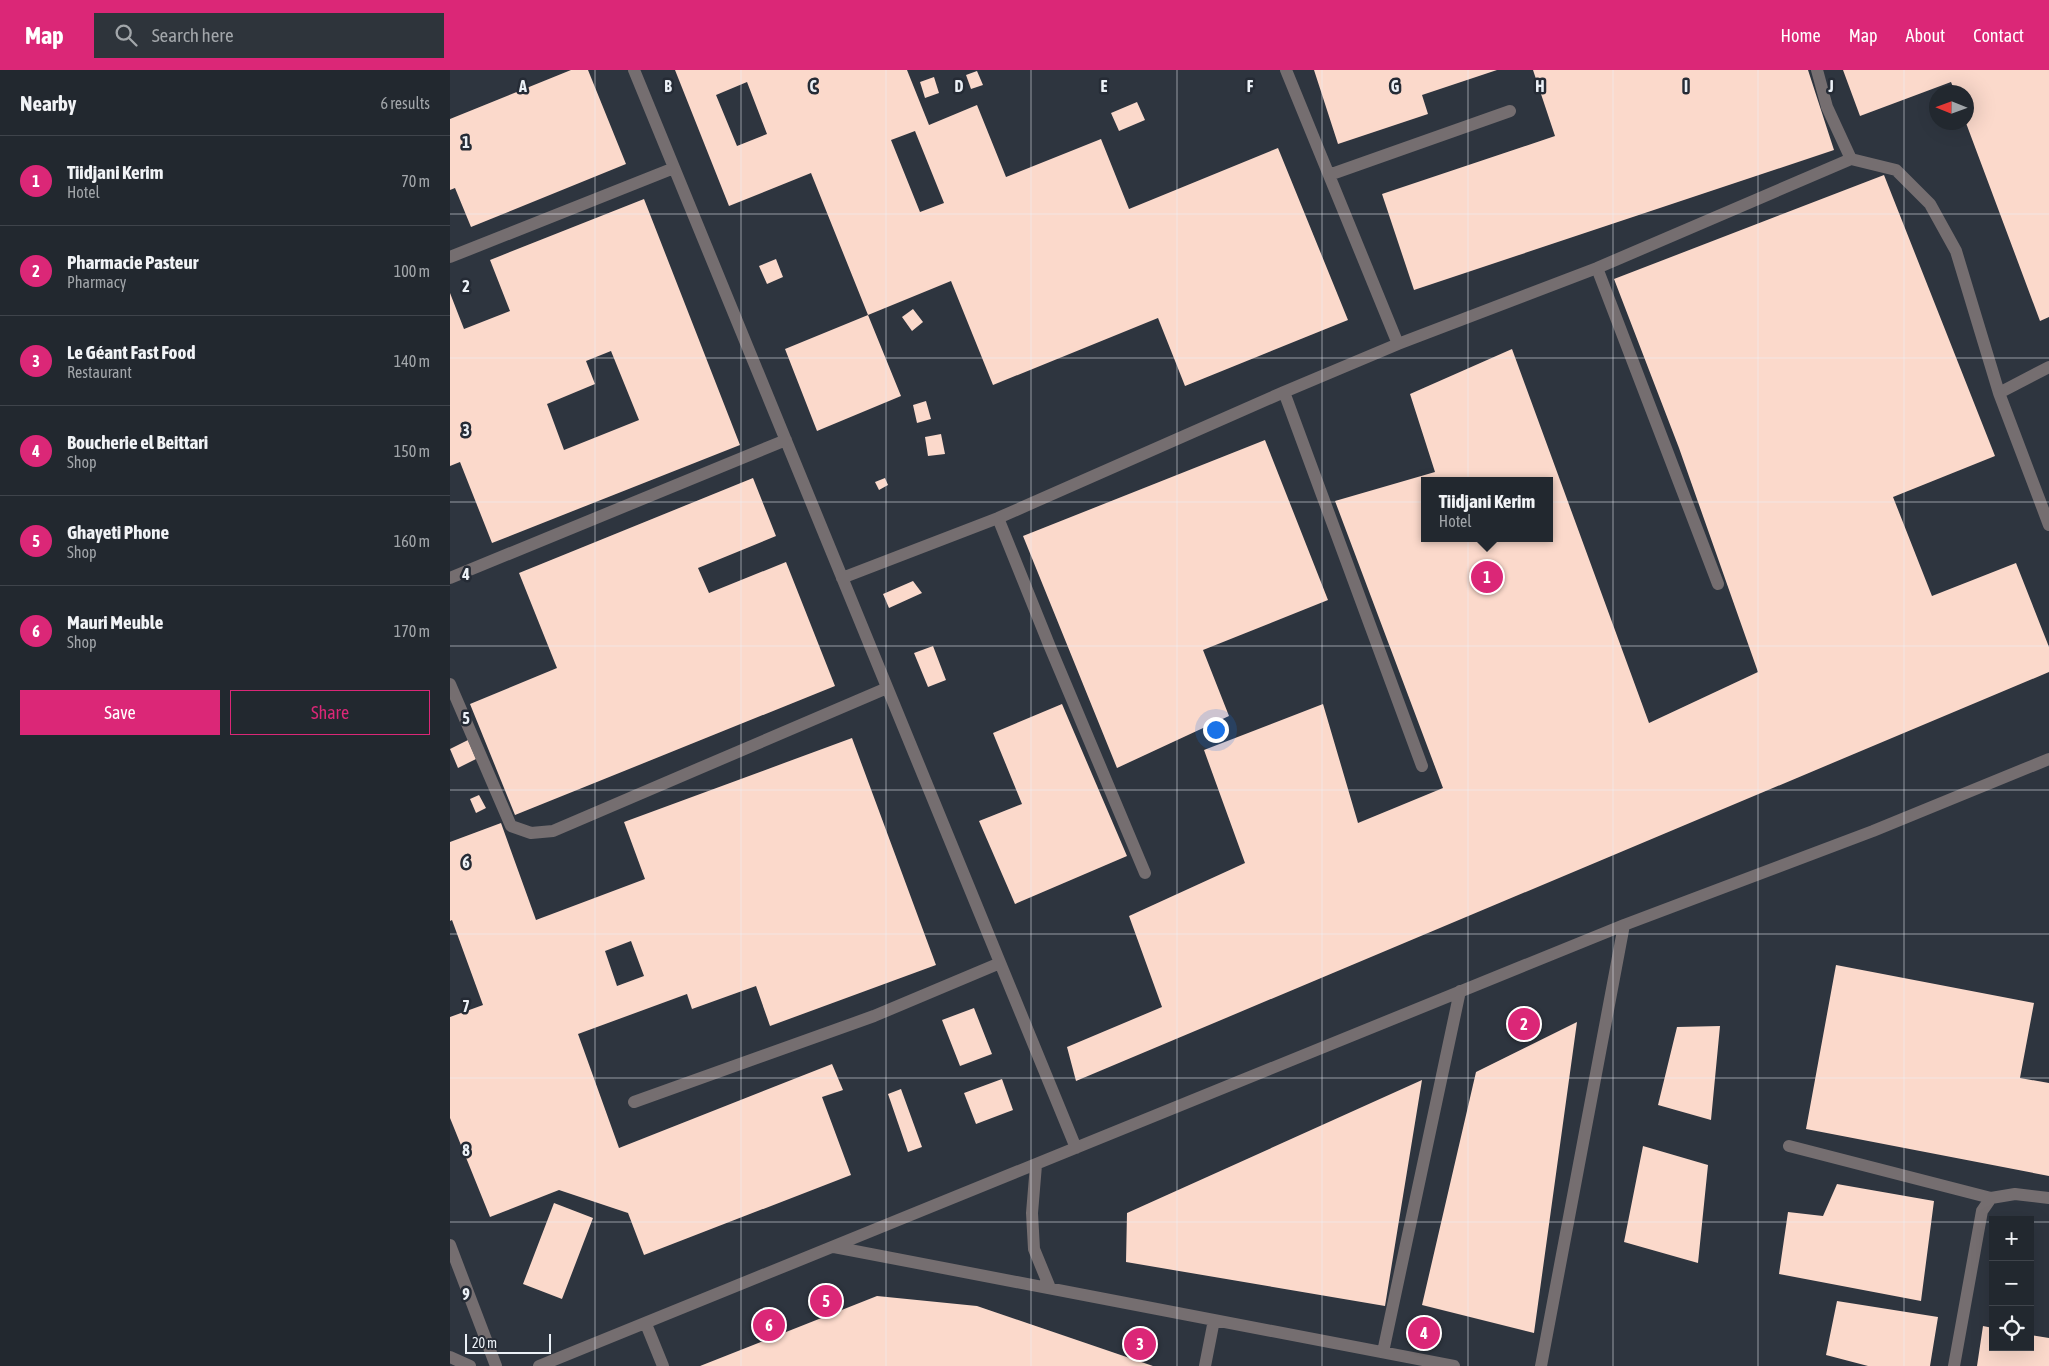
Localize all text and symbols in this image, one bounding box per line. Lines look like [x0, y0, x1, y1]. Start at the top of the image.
search box [94, 13, 444, 58]
icon: search [112, 21, 140, 49]
text: Map [25, 22, 64, 49]
text: Search here [152, 24, 234, 46]
text: Home [1781, 25, 1821, 46]
text: Map [1849, 25, 1878, 46]
text: About [1906, 25, 1945, 46]
text: Contact [1973, 25, 2024, 46]
text: A [518, 77, 527, 95]
text: B [664, 77, 672, 95]
text: C [809, 77, 817, 95]
text: D [955, 77, 964, 95]
text: E [1101, 77, 1108, 95]
text: F [1247, 77, 1254, 95]
text: G [1391, 77, 1400, 95]
text: H [1535, 77, 1545, 95]
text: I [1684, 77, 1688, 95]
text: J [1827, 77, 1834, 95]
north arrow [1929, 85, 1974, 130]
text: Nearby [20, 91, 76, 115]
text: 6 results [380, 94, 430, 112]
text: 1 [462, 133, 470, 151]
text: Tiidjani Kerim [67, 161, 163, 183]
text: 1 [32, 172, 40, 190]
text: 70 m [401, 172, 430, 190]
text: Hotel [67, 183, 100, 201]
text: Pharmacie Pasteur [67, 251, 198, 273]
text: 2 [32, 262, 40, 280]
text: 100 m [394, 262, 430, 280]
text: Pharmacy [67, 273, 126, 291]
text: 2 [462, 277, 470, 295]
text: Le Géant Fast Food [67, 341, 195, 363]
text: 3 [32, 352, 40, 370]
text: 140 m [394, 352, 430, 370]
text: Restaurant [67, 363, 132, 381]
text: 3 [462, 421, 470, 439]
text: Boucherie el Beittari [67, 431, 208, 453]
text: 4 [32, 442, 40, 460]
text: 150 m [394, 442, 430, 460]
text: Shop [67, 453, 97, 471]
popup [1421, 477, 1553, 542]
text: Tiidjani Kerim [1439, 490, 1535, 512]
text: Hotel [1439, 512, 1472, 530]
text: Ghayeti Phone [67, 521, 169, 543]
text: 5 [32, 532, 40, 550]
text: 160 m [394, 532, 430, 550]
text: Shop [67, 543, 97, 561]
pin: 1 [1471, 558, 1503, 596]
text: 4 [461, 565, 470, 583]
text: Mauri Meuble [67, 611, 163, 633]
text: 6 [32, 622, 40, 640]
text: 170 m [394, 622, 430, 640]
text: Shop [67, 633, 97, 651]
button: Save [20, 690, 220, 735]
button: Share [230, 690, 430, 735]
text: 5 [462, 709, 470, 727]
your location [1203, 717, 1229, 743]
text: 6 [462, 853, 470, 871]
text: 7 [462, 997, 470, 1015]
pin: 2 [1508, 1005, 1540, 1043]
text: 8 [462, 1141, 470, 1159]
map controls [1989, 1216, 2034, 1351]
button: + [1989, 1216, 2034, 1261]
button: − [1989, 1261, 2034, 1306]
pin: 5 [810, 1282, 842, 1320]
text: 9 [462, 1285, 470, 1303]
pin: 6 [753, 1306, 785, 1344]
button: locate [1989, 1306, 2034, 1351]
pin: 4 [1408, 1314, 1440, 1352]
pin: 3 [1124, 1325, 1156, 1363]
scale bar [465, 1331, 551, 1354]
text: 20 m [472, 1335, 497, 1351]

